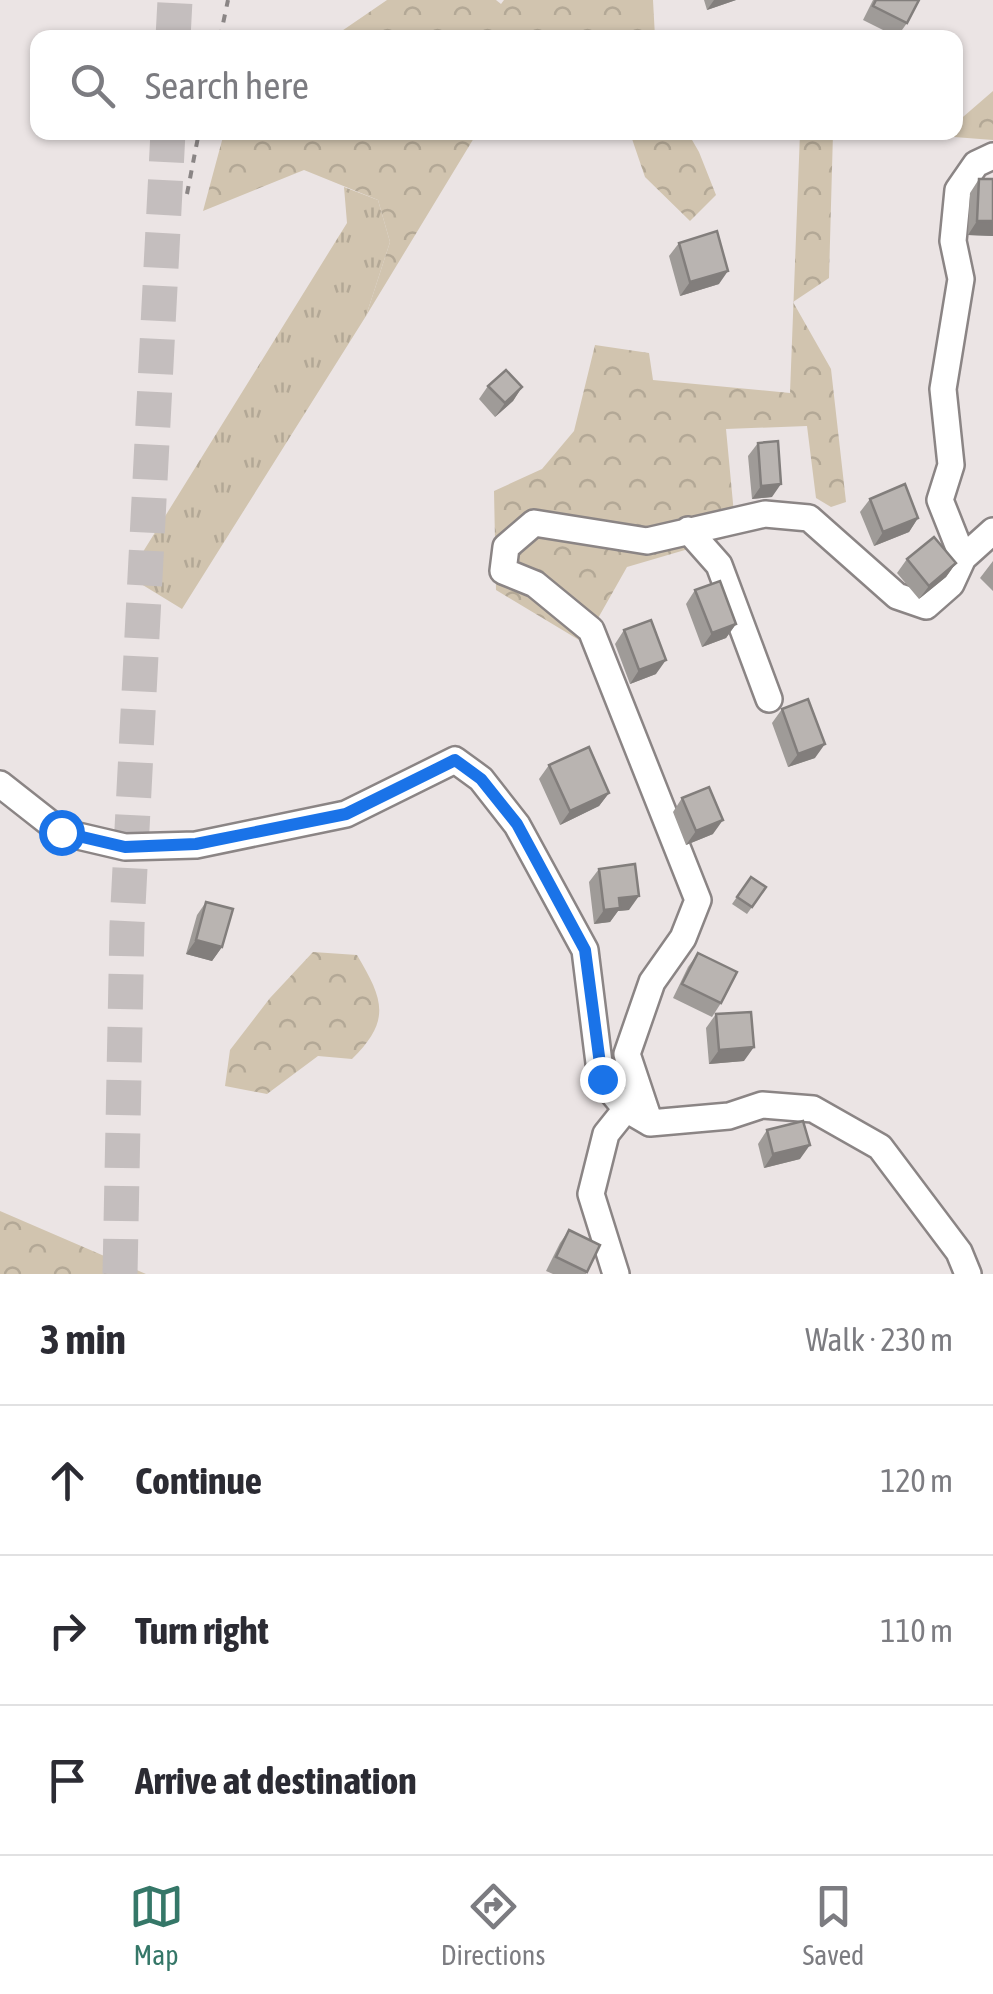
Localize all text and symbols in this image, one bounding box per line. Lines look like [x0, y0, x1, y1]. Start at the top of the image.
search box [30, 30, 963, 140]
icon: search [65, 58, 120, 113]
text: Search here [145, 64, 309, 107]
route start [39, 810, 85, 856]
route end [580, 1057, 626, 1103]
text: 3 min [40, 1315, 126, 1363]
text: Walk · 230 m [805, 1321, 953, 1358]
icon: ahead [40, 1453, 95, 1508]
text: Continue [135, 1459, 262, 1502]
text: 120 m [880, 1462, 953, 1499]
icon: right [40, 1603, 95, 1658]
text: Turn right [135, 1609, 269, 1652]
text: 110 m [880, 1612, 953, 1649]
icon: arrive [40, 1753, 95, 1808]
text: Arrive at destination [135, 1759, 417, 1802]
tab: Map [129, 1879, 184, 1971]
tab: Directions [441, 1879, 545, 1971]
tab: Saved [803, 1879, 864, 1971]

